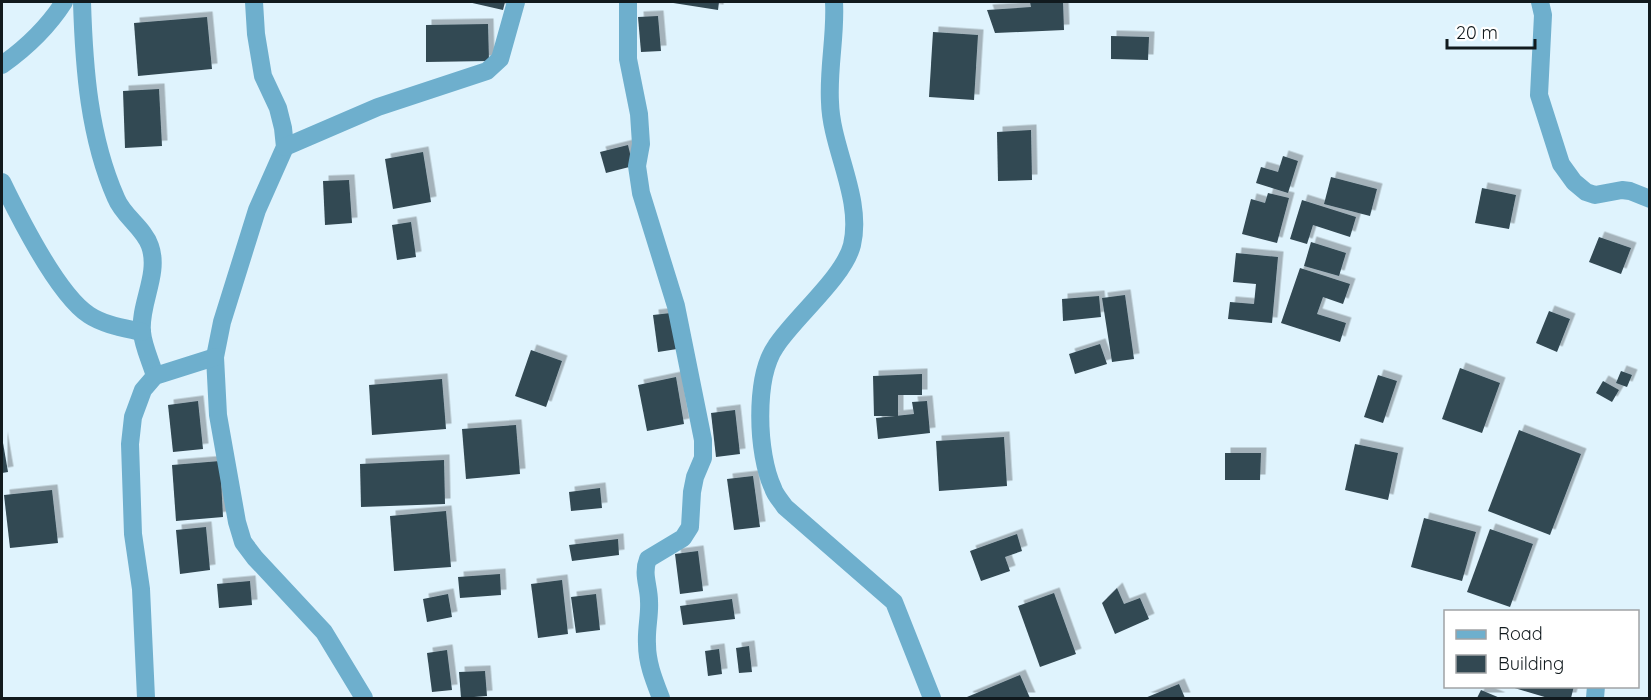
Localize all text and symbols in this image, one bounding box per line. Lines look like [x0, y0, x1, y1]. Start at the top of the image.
scale bar [1447, 12, 1536, 50]
text: 20 m [1456, 21, 1498, 44]
legend [1444, 610, 1639, 688]
text: Road [1498, 622, 1543, 645]
text: Building [1498, 652, 1564, 675]

